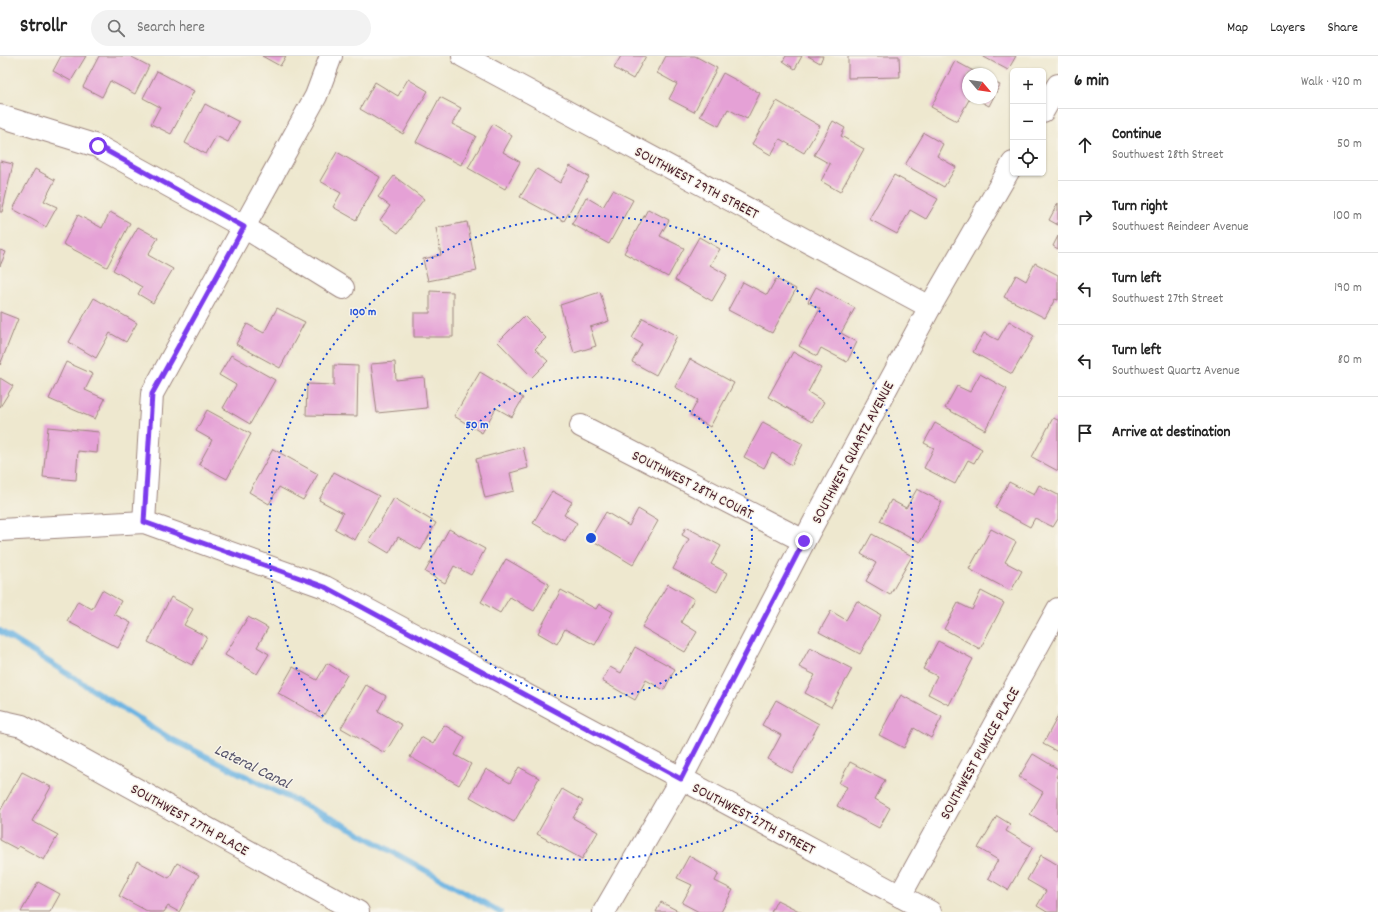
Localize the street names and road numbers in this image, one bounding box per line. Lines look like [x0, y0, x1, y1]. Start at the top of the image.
street label: SOUTHWEST 29TH STREET [630, 142, 762, 226]
street label: SOUTHWEST QUARTZ AVENUE [807, 378, 901, 528]
street label: SOUTHWEST 28TH COURT [627, 446, 757, 526]
street label: SOUTHWEST PUMICE PLACE [935, 684, 1026, 824]
street label: SOUTHWEST 27TH STREET [688, 778, 819, 862]
street label: SOUTHWEST 27TH PLACE [126, 779, 252, 863]

